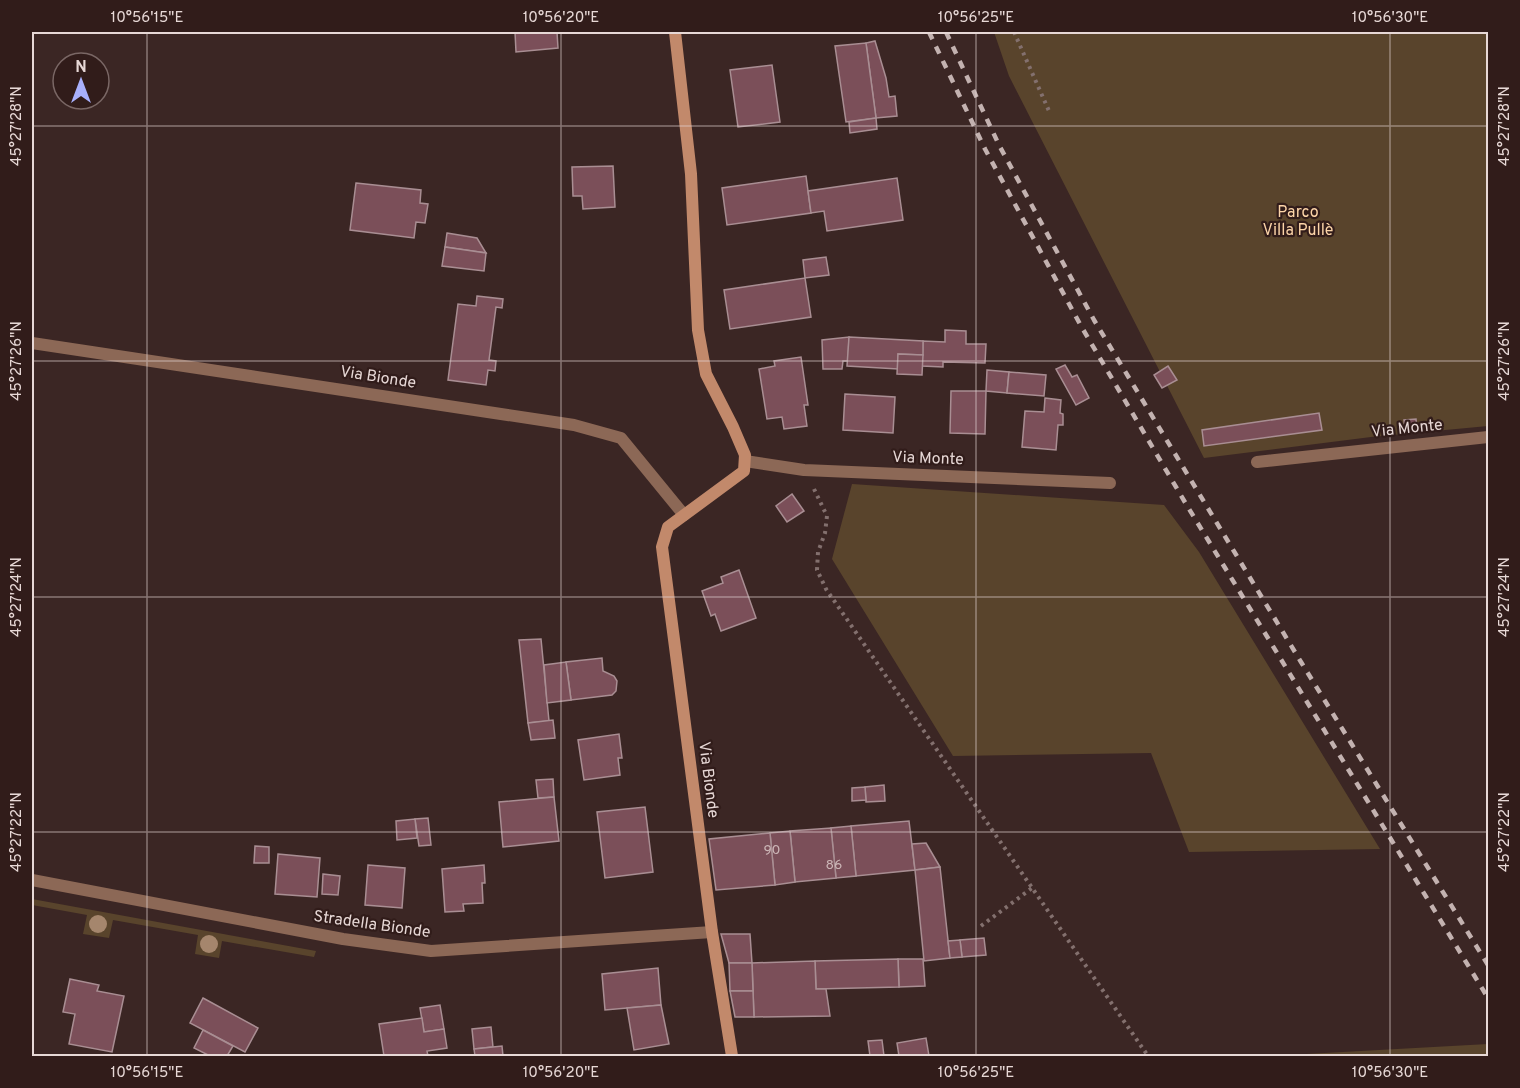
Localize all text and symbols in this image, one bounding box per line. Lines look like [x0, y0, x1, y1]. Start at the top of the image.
text: 10°56'15"E [111, 9, 183, 28]
text: 10°56'20"E [523, 9, 599, 28]
text: 10°56'25"E [938, 9, 1014, 28]
text: 10°56'30"E [1352, 9, 1428, 28]
north arrow [51, 51, 111, 111]
text: N [75, 58, 87, 78]
text: 45°27'28"N [8, 86, 27, 166]
text: 45°27'28"N [1496, 86, 1515, 166]
park label: Parco Villa Pullè [1263, 203, 1333, 241]
text: 45°27'26"N [8, 321, 27, 401]
text: 45°27'26"N [1496, 321, 1515, 401]
street label: Via Bionde [338, 362, 418, 394]
street label: Via Monte [1370, 415, 1444, 443]
street label: Via Monte [892, 448, 964, 470]
text: 45°27'24"N [8, 557, 27, 637]
text: 45°27'24"N [1496, 557, 1515, 637]
street label: Via Bionde [693, 741, 723, 819]
text: 45°27'22"N [8, 792, 27, 872]
text: 45°27'22"N [1496, 792, 1515, 872]
house number: 90 [763, 842, 781, 859]
house number: 86 [826, 857, 842, 874]
street label: Stradella Bionde [312, 907, 432, 943]
text: 10°56'15"E [111, 1064, 183, 1083]
text: 10°56'20"E [523, 1064, 599, 1083]
text: 10°56'25"E [938, 1064, 1014, 1083]
text: 10°56'30"E [1352, 1064, 1428, 1083]

